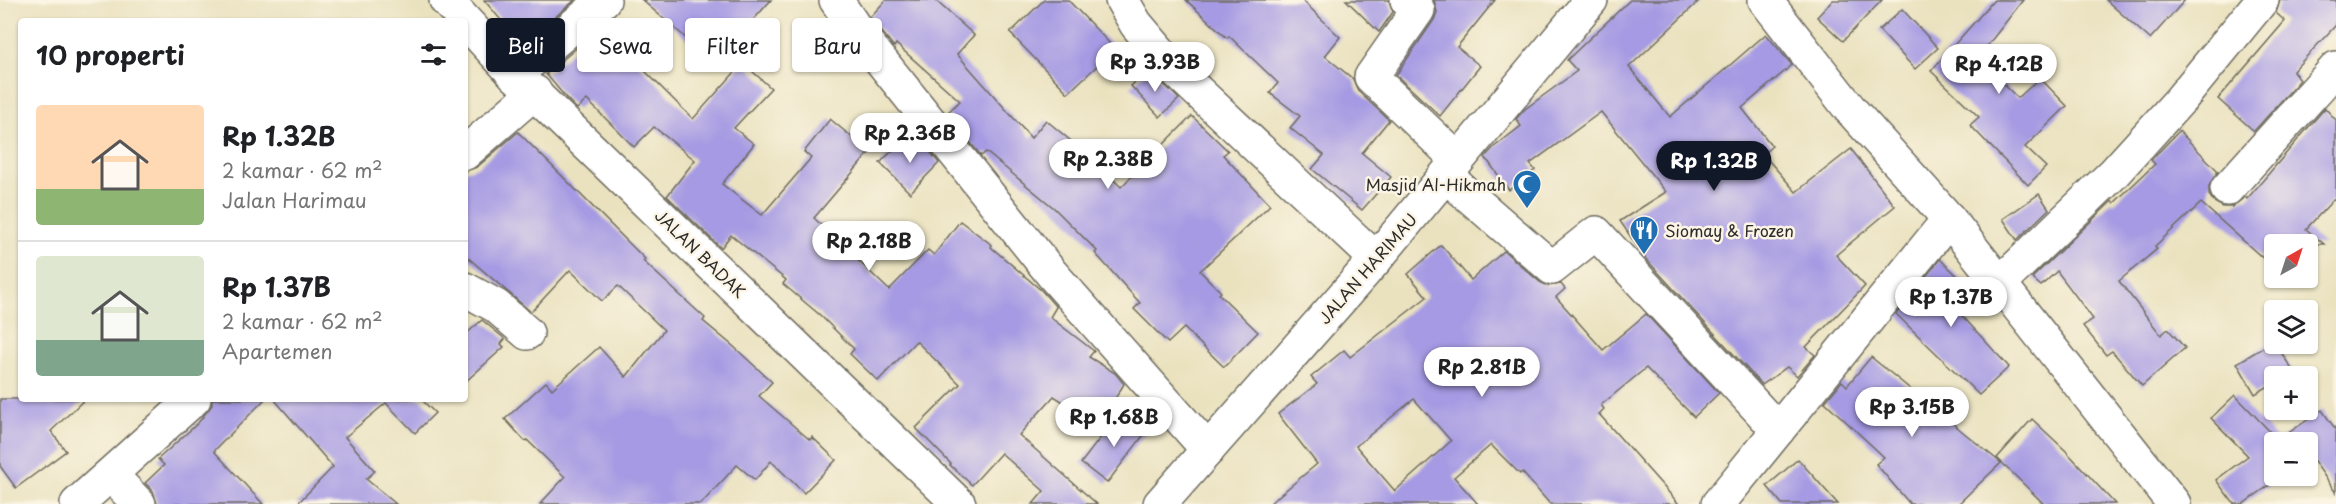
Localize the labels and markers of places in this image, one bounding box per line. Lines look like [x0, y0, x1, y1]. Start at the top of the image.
pin: Rp 3.93B [1093, 42, 1217, 93]
pin: Rp 4.12B [1937, 44, 2061, 95]
pin: Rp 2.36B [848, 113, 972, 164]
pin: Rp 2.38B [1046, 139, 1170, 190]
pin: Rp 1.32B [1652, 141, 1776, 192]
mosque icon: Masjid Al-Hikmah [1511, 168, 1543, 210]
place label: Masjid Al-Hikmah [1366, 172, 1506, 196]
restaurant icon: Siomay & Frozen [1628, 214, 1660, 256]
place label: Siomay & Frozen [1665, 218, 1794, 242]
pin: Rp 2.18B [807, 221, 931, 272]
pin: Rp 1.37B [1889, 277, 2013, 328]
pin: Rp 2.81B [1420, 347, 1544, 398]
pin: Rp 3.15B [1850, 387, 1974, 438]
pin: Rp 1.68B [1052, 397, 1176, 448]

